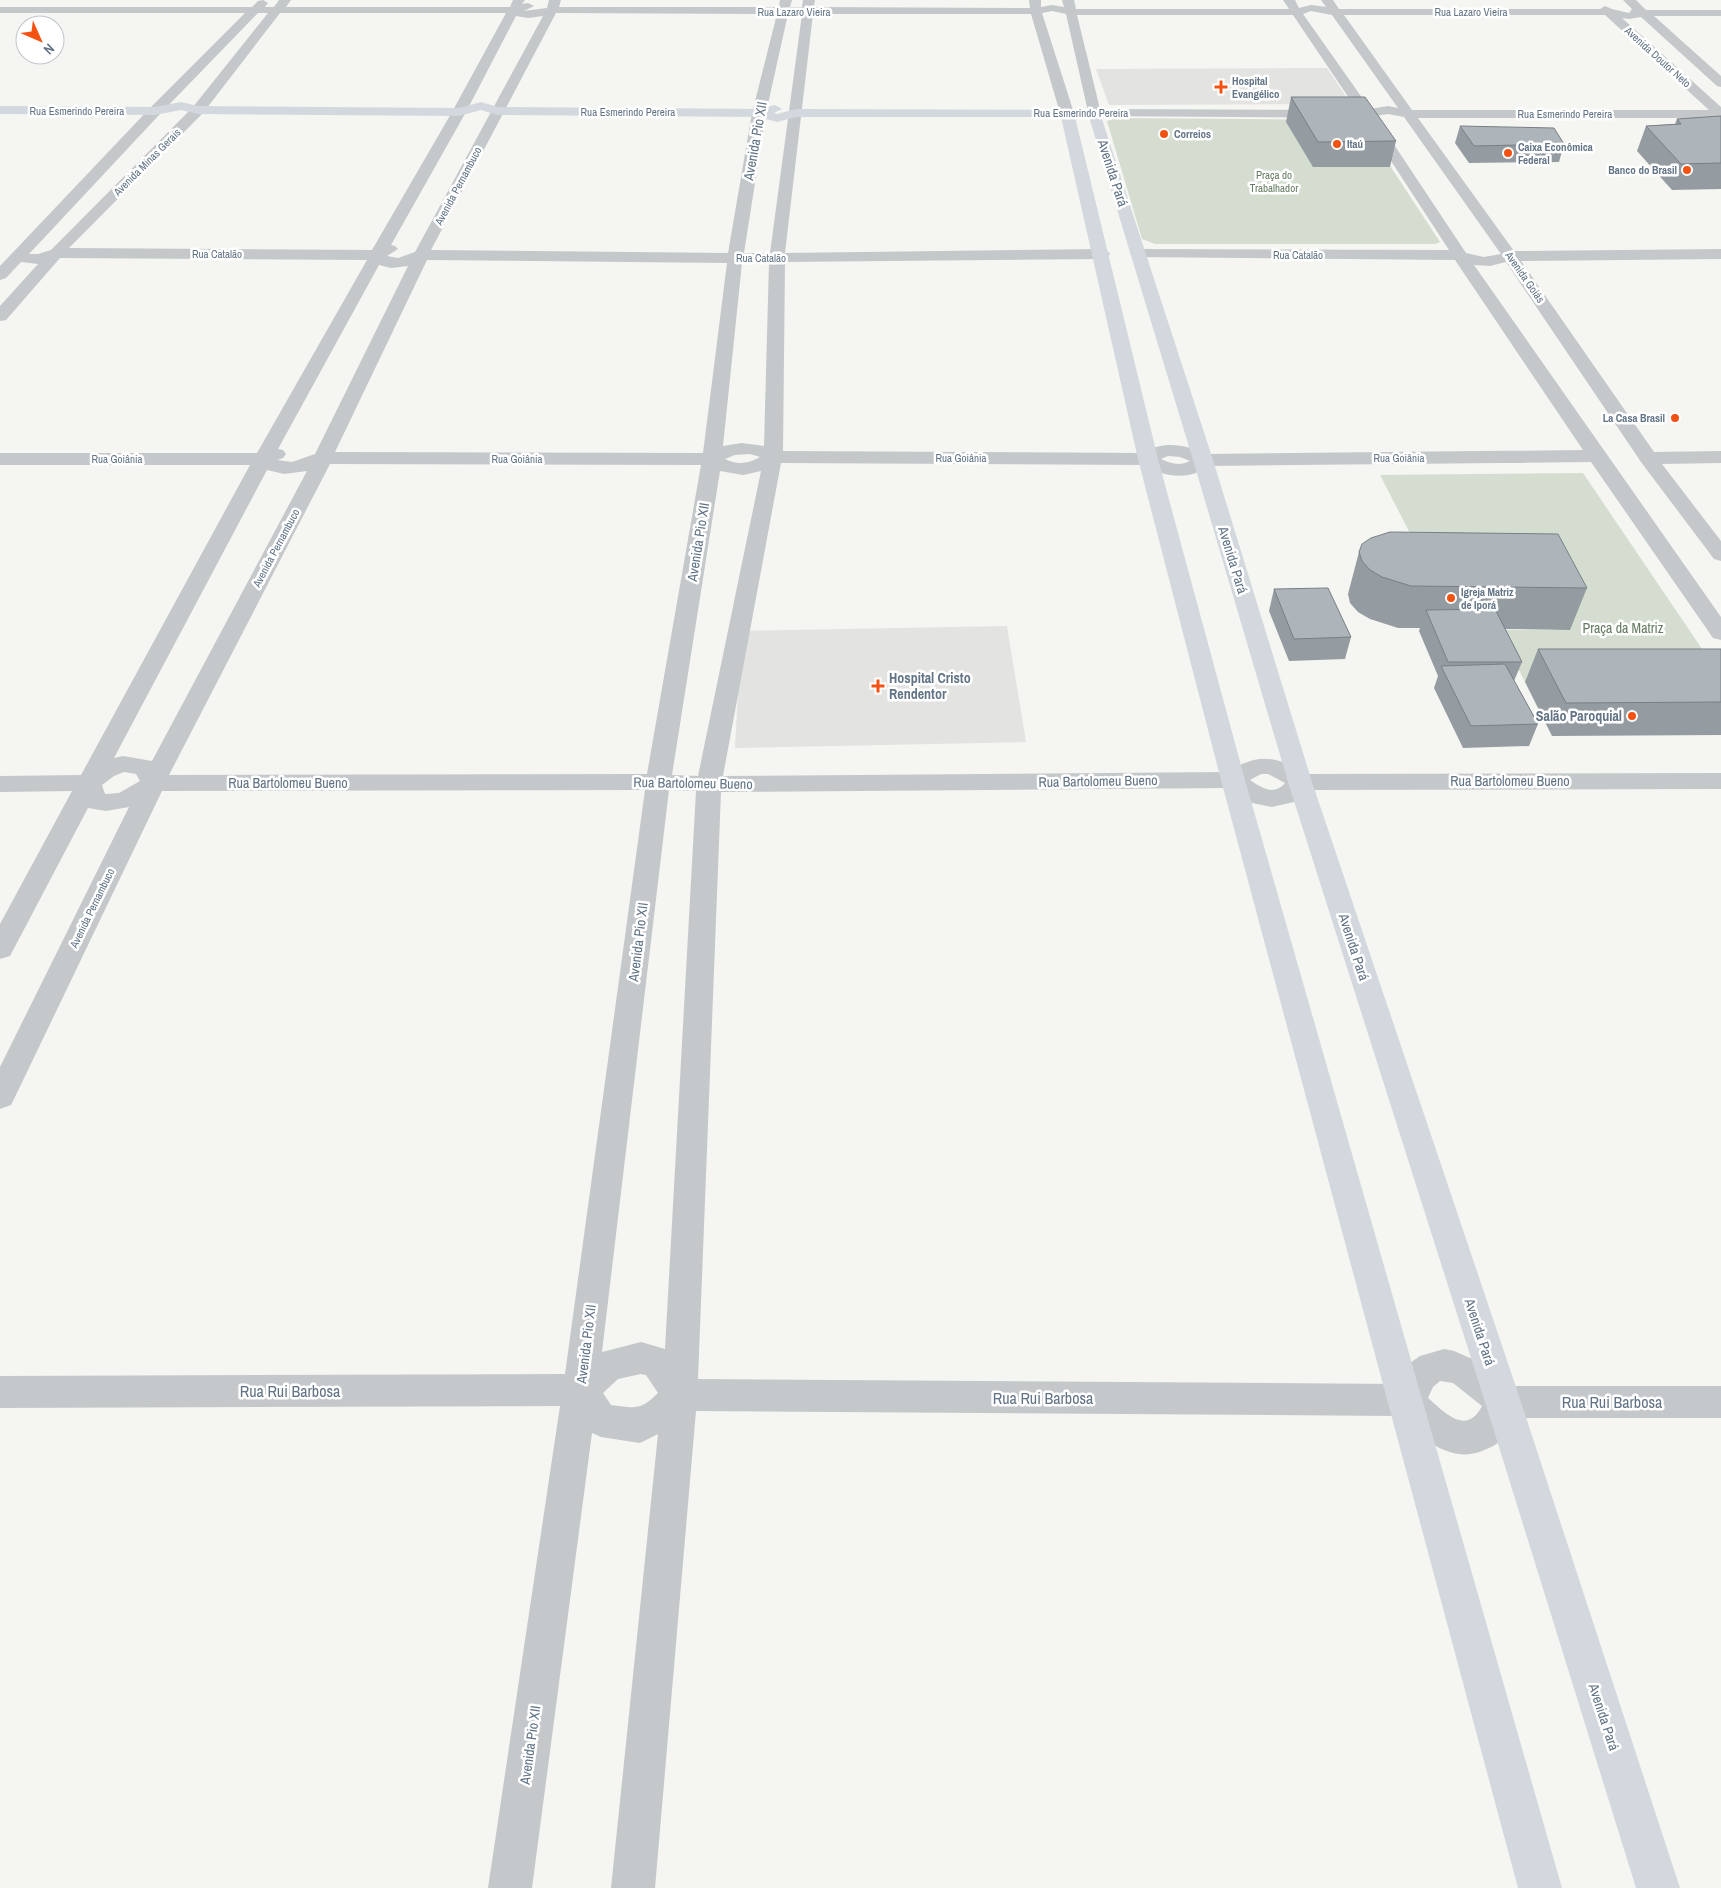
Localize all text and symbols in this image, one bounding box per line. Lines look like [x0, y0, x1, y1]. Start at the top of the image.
street label: Rua Lazaro Vieira [757, 5, 831, 19]
street label: Rua Lazaro Vieira [1434, 5, 1508, 19]
north arrow [15, 15, 65, 65]
street label: Avenida Doutor Neto [1621, 23, 1694, 90]
text: N [40, 40, 58, 58]
place label: Hospital Evangélico [1232, 74, 1280, 101]
marker: Hospital Evangélico [1214, 80, 1228, 94]
street label: Avenida Pio XII [739, 100, 771, 183]
street label: Rua Esmerindo Pereira [30, 104, 124, 118]
street label: Rua Esmerindo Pereira [581, 105, 675, 119]
street label: Rua Esmerindo Pereira [1034, 106, 1128, 120]
street label: Rua Esmerindo Pereira [1518, 107, 1612, 121]
street label: Avenida Minas Gerais [110, 125, 184, 199]
place label: Correios [1174, 127, 1211, 141]
marker: Correios [1158, 128, 1170, 140]
street label: Avenida Pará [1093, 136, 1132, 209]
place label: Itaú [1347, 137, 1363, 151]
marker: Itaú [1331, 138, 1343, 150]
place label: Caixa Econômica Federal [1518, 140, 1593, 167]
street label: Avenida Pernambuco [431, 144, 485, 228]
marker: Caixa Econômica Federal [1502, 147, 1514, 159]
place label: Banco do Brasil [1608, 163, 1677, 177]
marker: Banco do Brasil [1681, 164, 1693, 176]
park label: Praça do Trabalhador [1250, 168, 1298, 195]
street label: Rua Catalão [192, 247, 242, 261]
street label: Rua Catalão [1273, 248, 1323, 262]
street label: Avenida Goiás [1502, 248, 1548, 306]
street label: Rua Catalão [736, 251, 786, 265]
place label: La Casa Brasil [1603, 411, 1665, 425]
marker: La Casa Brasil [1669, 412, 1681, 424]
street label: Rua Goiânia [935, 451, 987, 465]
street label: Rua Goiânia [1373, 451, 1425, 465]
street label: Rua Goiânia [91, 452, 143, 466]
street label: Rua Goiânia [491, 452, 543, 466]
street label: Avenida Pio XII [683, 501, 713, 584]
street label: Avenida Pernambuco [249, 506, 303, 590]
street label: Avenida Pará [1214, 523, 1252, 596]
place label: Igreja Matriz de Iporá [1461, 585, 1514, 612]
marker: Igreja Matriz de Iporá [1445, 592, 1457, 604]
park label: Praça da Matriz [1582, 619, 1664, 637]
place label: Hospital Cristo Rendentor [889, 669, 971, 703]
marker: Hospital Cristo Rendentor [871, 679, 885, 693]
place label: Salão Paroquial [1536, 707, 1622, 725]
marker: Salão Paroquial [1626, 710, 1638, 722]
street label: Rua Bartolomeu Bueno [1038, 771, 1158, 791]
street label: Rua Bartolomeu Bueno [1450, 772, 1570, 790]
street label: Rua Bartolomeu Bueno [633, 773, 753, 793]
street label: Rua Bartolomeu Bueno [228, 774, 348, 792]
street label: Avenida Pernambuco [66, 866, 117, 951]
street label: Avenida Pio XII [624, 901, 652, 984]
street label: Avenida Pará [1334, 910, 1373, 983]
street label: Avenida Pará [1460, 1295, 1499, 1368]
street label: Avenida Pio XII [572, 1303, 600, 1386]
street label: Rua Rui Barbosa [240, 1380, 341, 1402]
street label: Rua Rui Barbosa [993, 1387, 1094, 1409]
street label: Rua Rui Barbosa [1562, 1391, 1663, 1413]
street label: Avenida Pará [1584, 1680, 1623, 1753]
street label: Avenida Pio XII [515, 1704, 544, 1787]

